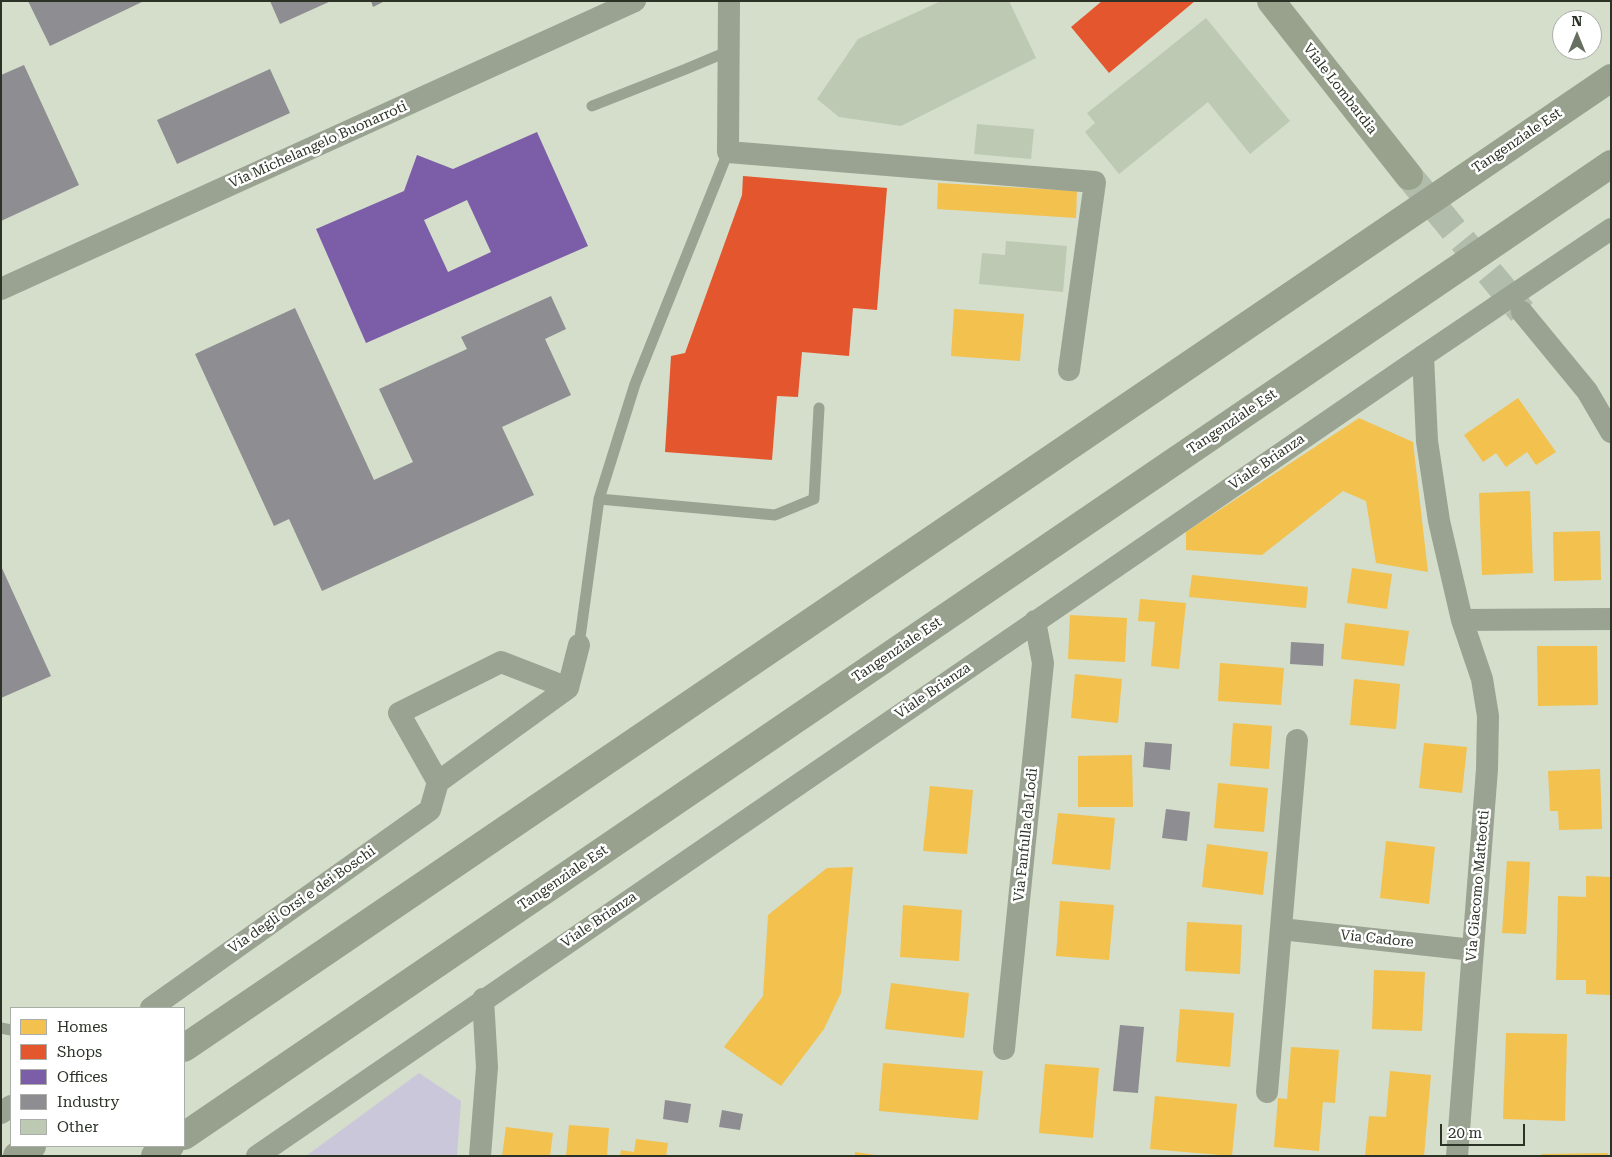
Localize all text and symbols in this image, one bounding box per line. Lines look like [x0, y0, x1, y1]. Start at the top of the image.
north arrow [1552, 10, 1602, 60]
text: N [1572, 13, 1582, 29]
street label: Viale Lombardia [1299, 40, 1381, 138]
street label: Via Michelangelo Buonarroti [226, 98, 410, 192]
street label: Tangenziale Est [1469, 105, 1565, 177]
street label: Tangenziale Est [1184, 386, 1280, 458]
street label: Viale Brianza [1226, 430, 1308, 494]
street label: Tangenziale Est [849, 614, 945, 686]
street label: Viale Brianza [892, 659, 974, 723]
street label: Via Fanfulla da Lodi [1011, 767, 1041, 903]
street label: Via Giacomo Matteotti [1463, 810, 1493, 962]
street label: Tangenziale Est [515, 842, 611, 914]
street label: Via degli Orsi e dei Boschi [225, 843, 379, 957]
street label: Viale Brianza [558, 888, 640, 952]
street label: Via Cadore [1339, 927, 1415, 951]
legend [10, 1007, 185, 1147]
text: Homes [57, 1018, 108, 1036]
text: Shops [57, 1043, 102, 1061]
text: Offices [57, 1068, 108, 1086]
text: Industry [57, 1093, 119, 1111]
scale bar [1442, 1114, 1527, 1146]
text: Other [57, 1118, 99, 1136]
text: 20 m [1448, 1124, 1482, 1142]

